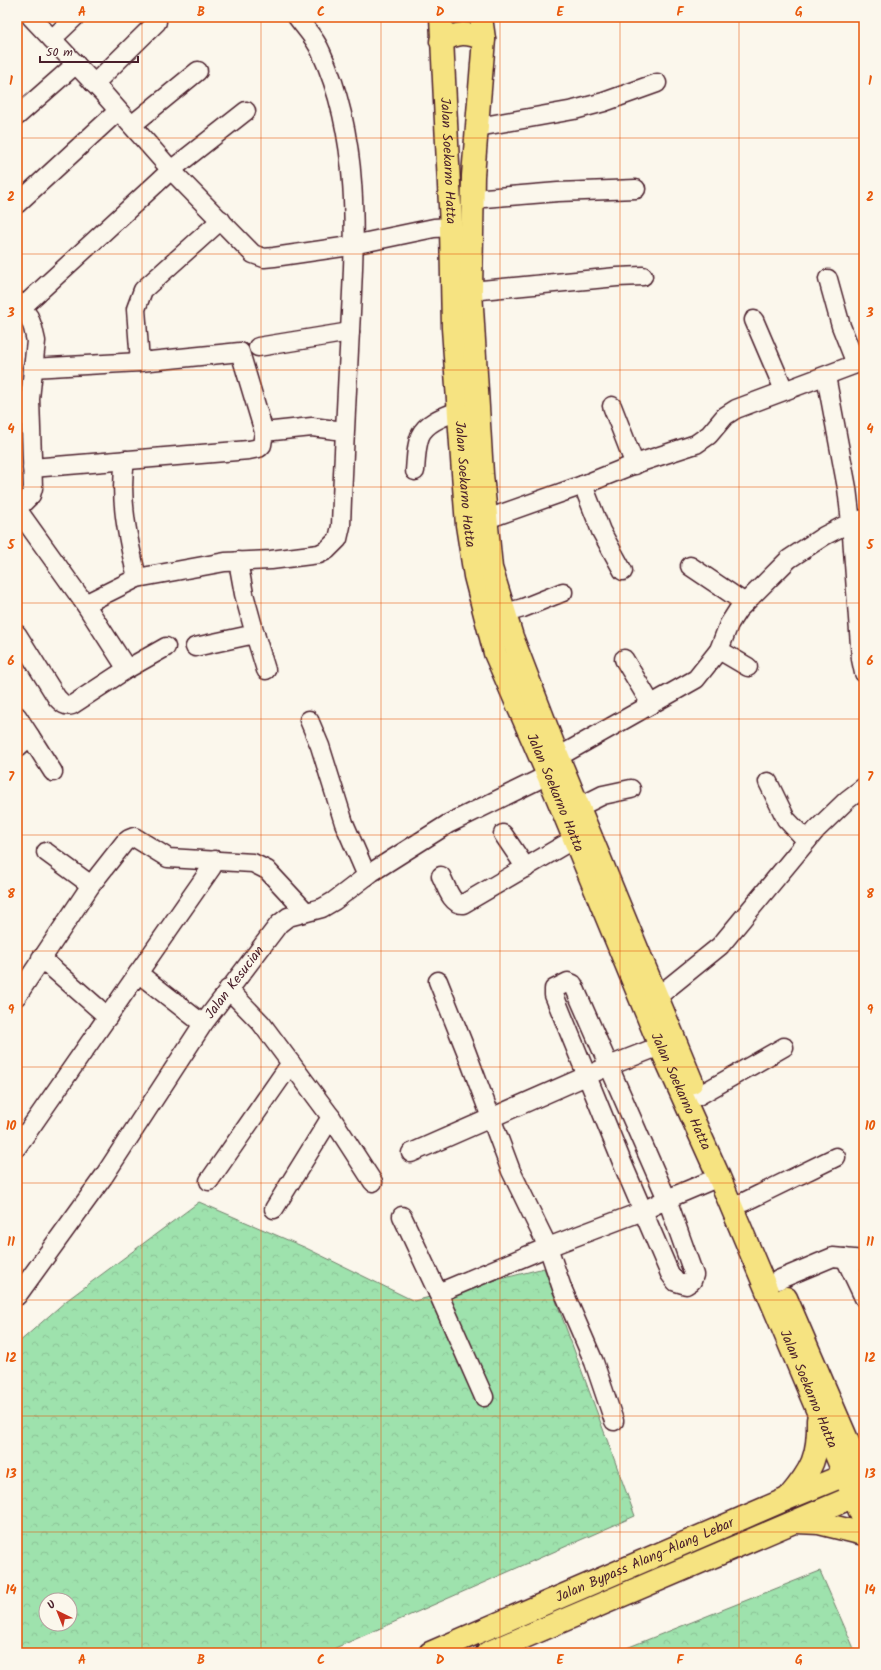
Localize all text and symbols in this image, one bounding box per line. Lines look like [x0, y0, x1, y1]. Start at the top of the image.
text: A [78, 2, 86, 23]
text: B [197, 2, 205, 23]
text: C [317, 2, 325, 23]
text: D [436, 2, 445, 23]
text: E [556, 2, 564, 23]
text: F [676, 2, 684, 23]
text: G [795, 2, 803, 23]
scale bar [40, 38, 138, 64]
text: 50 m [46, 43, 73, 62]
text: 1 [9, 71, 13, 92]
text: 1 [868, 71, 872, 92]
street label: Jalan Soekarno Hatta [434, 97, 462, 225]
text: 2 [7, 187, 15, 208]
text: 2 [866, 187, 874, 208]
text: 3 [6, 303, 15, 324]
text: 3 [865, 303, 874, 324]
text: 4 [7, 419, 15, 440]
text: 4 [866, 419, 874, 440]
street label: Jalan Soekarno Hatta [448, 420, 481, 549]
text: 5 [7, 535, 16, 556]
text: 5 [866, 535, 875, 556]
text: 6 [7, 651, 15, 672]
text: 6 [866, 651, 874, 672]
street label: Jalan Soekarno Hatta [520, 730, 590, 855]
text: 7 [8, 767, 15, 788]
text: 7 [867, 767, 874, 788]
text: 8 [7, 884, 15, 905]
text: 8 [866, 884, 874, 905]
street label: Jalan Kesucian [200, 941, 270, 1024]
text: 9 [8, 1000, 15, 1021]
text: 9 [867, 1000, 874, 1021]
street label: Jalan Soekarno Hatta [645, 1029, 717, 1154]
text: 10 [6, 1116, 17, 1137]
text: 10 [865, 1116, 876, 1137]
text: 11 [7, 1232, 15, 1253]
text: 11 [866, 1232, 874, 1253]
street label: Jalan Soekarno Hatta [774, 1326, 843, 1452]
text: 12 [5, 1348, 17, 1369]
text: 12 [864, 1348, 876, 1369]
text: 13 [5, 1464, 17, 1485]
text: 13 [864, 1464, 876, 1485]
street label: Jalan Bypass Alang-Alang Lebar [552, 1511, 739, 1608]
text: 14 [5, 1580, 17, 1601]
text: 14 [864, 1580, 876, 1601]
north arrow [38, 1592, 78, 1632]
text: U [43, 1596, 61, 1614]
text: A [78, 1650, 86, 1670]
text: B [197, 1650, 205, 1670]
text: C [317, 1650, 325, 1670]
text: D [436, 1650, 445, 1670]
text: E [556, 1650, 564, 1670]
text: F [676, 1650, 684, 1670]
text: G [795, 1650, 803, 1670]

